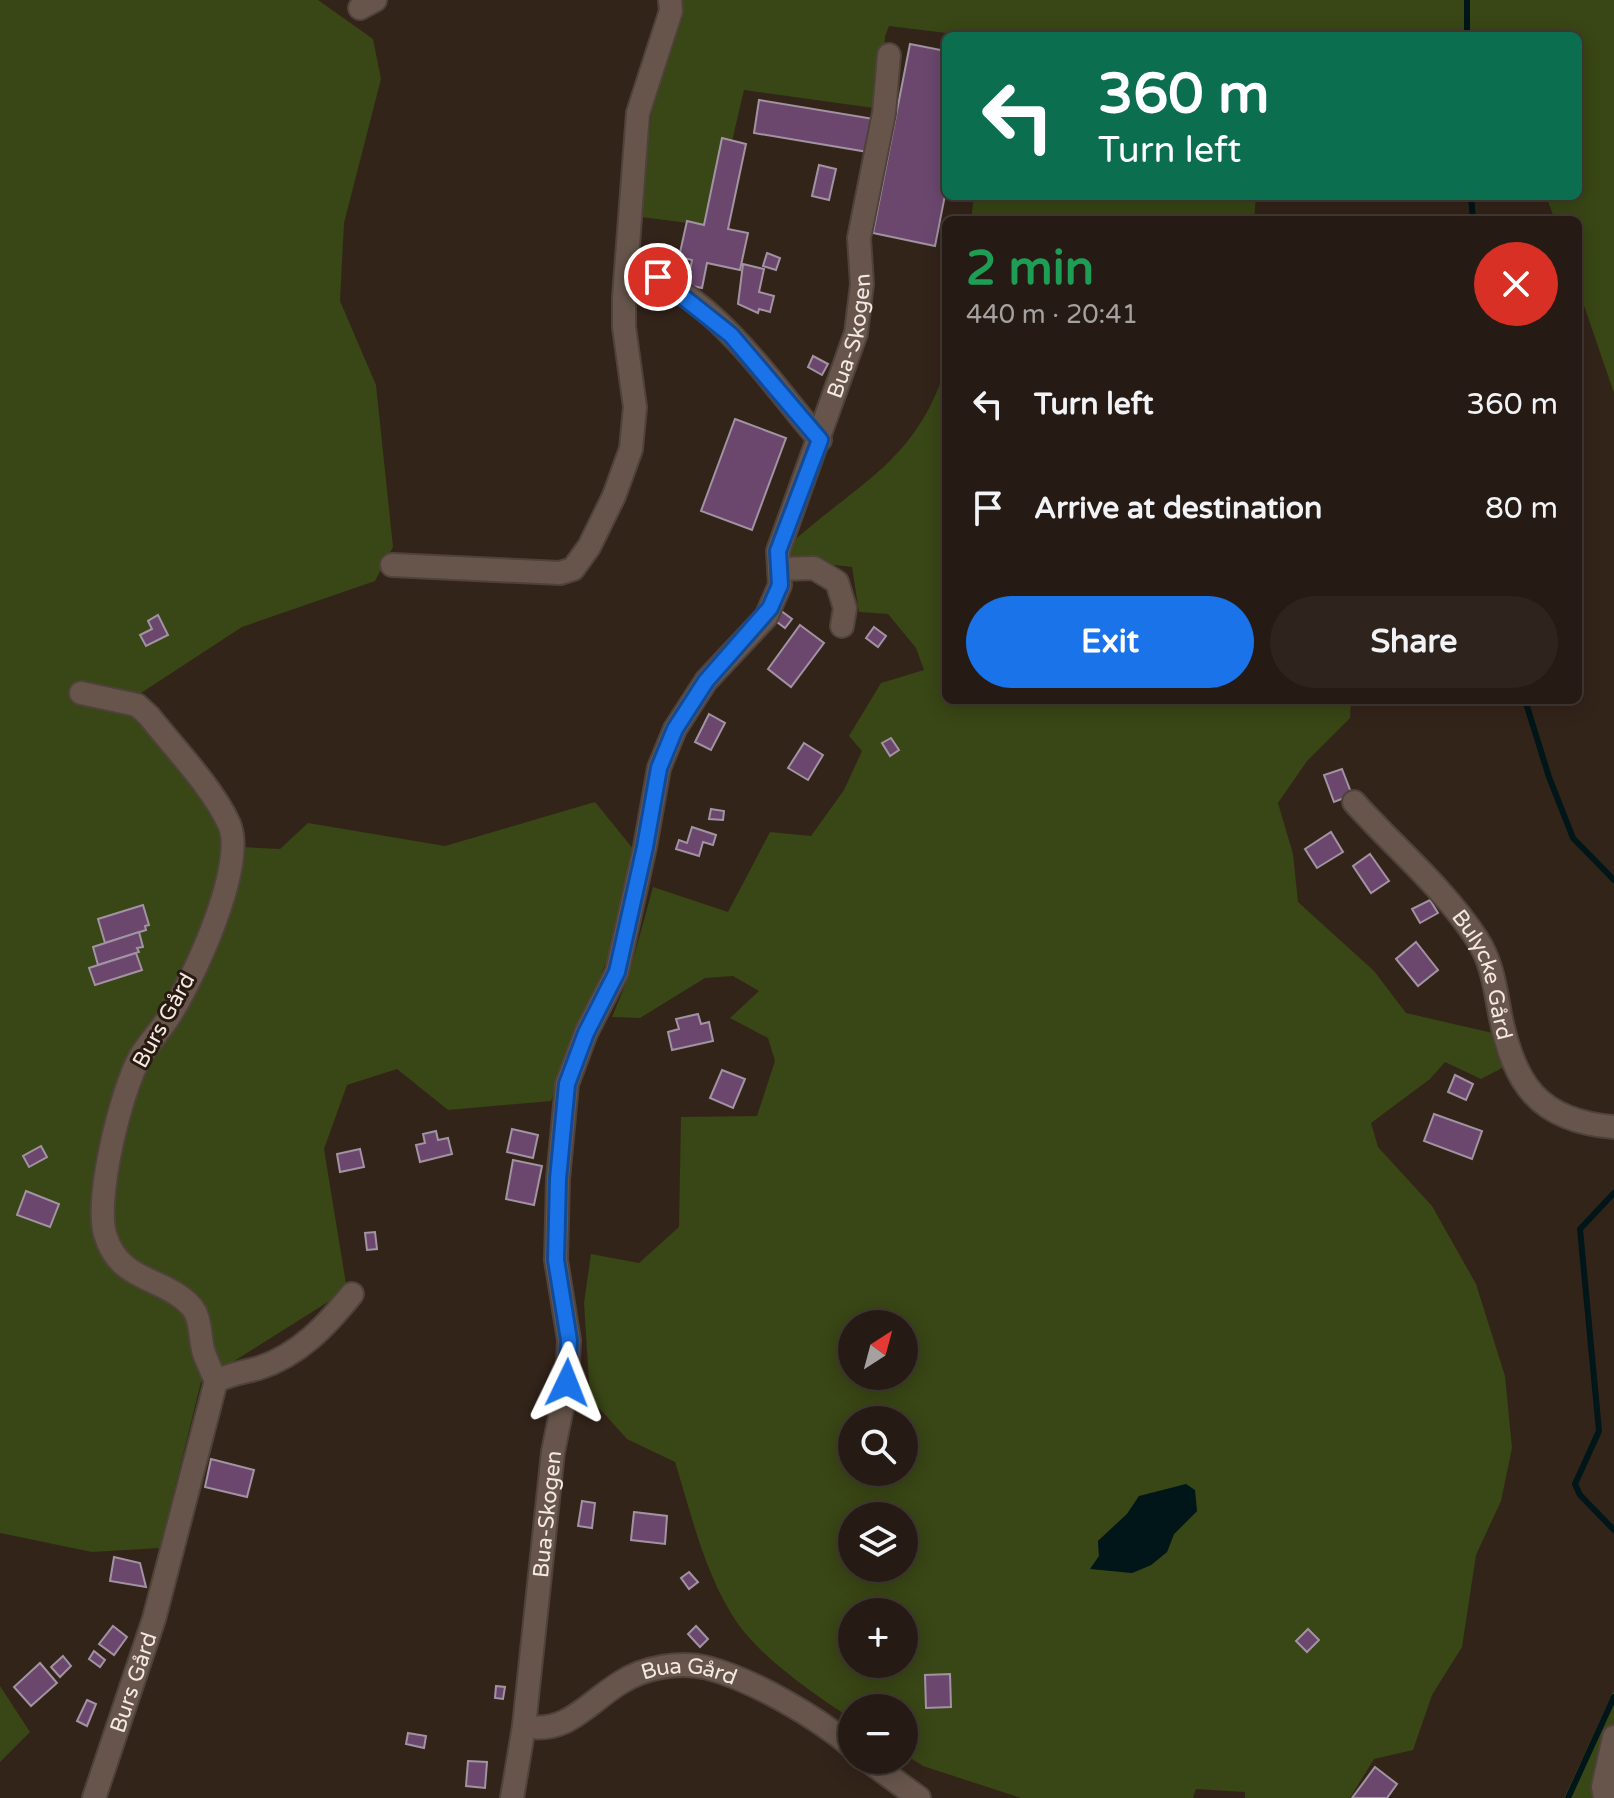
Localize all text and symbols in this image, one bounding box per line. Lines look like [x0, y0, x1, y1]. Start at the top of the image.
text: 360 m [1098, 61, 1269, 128]
icon: left [966, 64, 1070, 168]
text: Turn left [1098, 129, 1241, 172]
text: 2 min [966, 240, 1094, 298]
button: close [1474, 242, 1558, 326]
pin [624, 243, 692, 311]
icon: arrive [636, 255, 680, 299]
street label: Bua-Skogen [822, 273, 876, 402]
text: 440 m · 20:41 [966, 299, 1138, 330]
icon: left [966, 382, 1010, 426]
text: Turn left [1034, 386, 1153, 423]
text: 360 m [1466, 386, 1558, 423]
icon: arrive [966, 486, 1010, 530]
text: Arrive at destination [1034, 490, 1322, 527]
text: 80 m [1485, 490, 1558, 527]
button: Exit [966, 596, 1254, 688]
button: Share [1270, 596, 1558, 688]
street label: Bulycke Gård [1446, 904, 1517, 1043]
street label: Burs Gård [127, 969, 201, 1072]
north arrow [838, 1310, 918, 1390]
map controls [838, 1310, 918, 1774]
position arrow [525, 1341, 609, 1425]
button: search [838, 1406, 918, 1486]
street label: Bua-Skogen [528, 1449, 567, 1579]
button: layers [838, 1502, 918, 1582]
button: + [838, 1598, 918, 1678]
street label: Burs Gård [105, 1629, 163, 1736]
street label: Bua Gård [638, 1653, 741, 1691]
button: − [838, 1694, 918, 1774]

